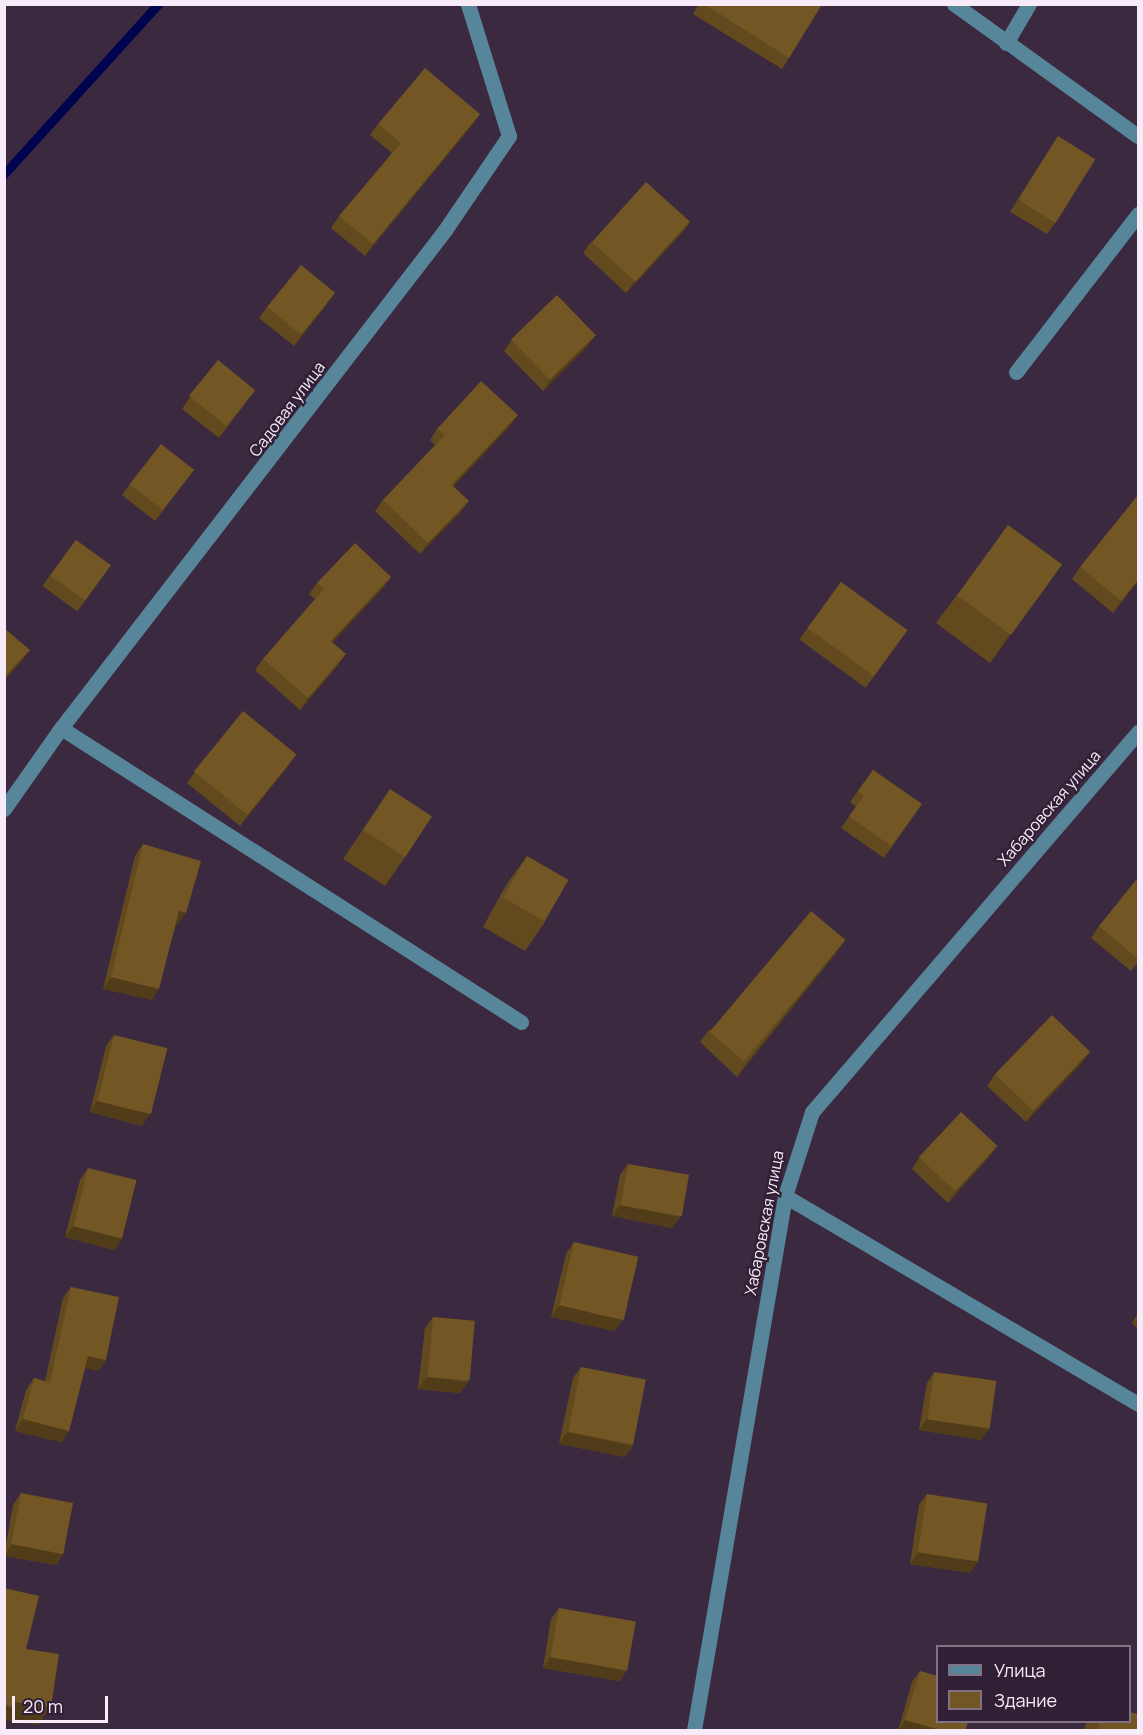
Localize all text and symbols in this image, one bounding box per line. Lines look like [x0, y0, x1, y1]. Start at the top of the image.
street label: Садовая улица [245, 358, 329, 460]
street label: Хабаровская улица [993, 746, 1105, 870]
street label: Хабаровская улица [741, 1149, 787, 1297]
legend [936, 1645, 1131, 1723]
text: Улица [994, 1658, 1046, 1682]
scale bar [15, 1684, 111, 1722]
text: Здание [994, 1688, 1057, 1712]
text: 20 m [23, 1694, 63, 1718]

